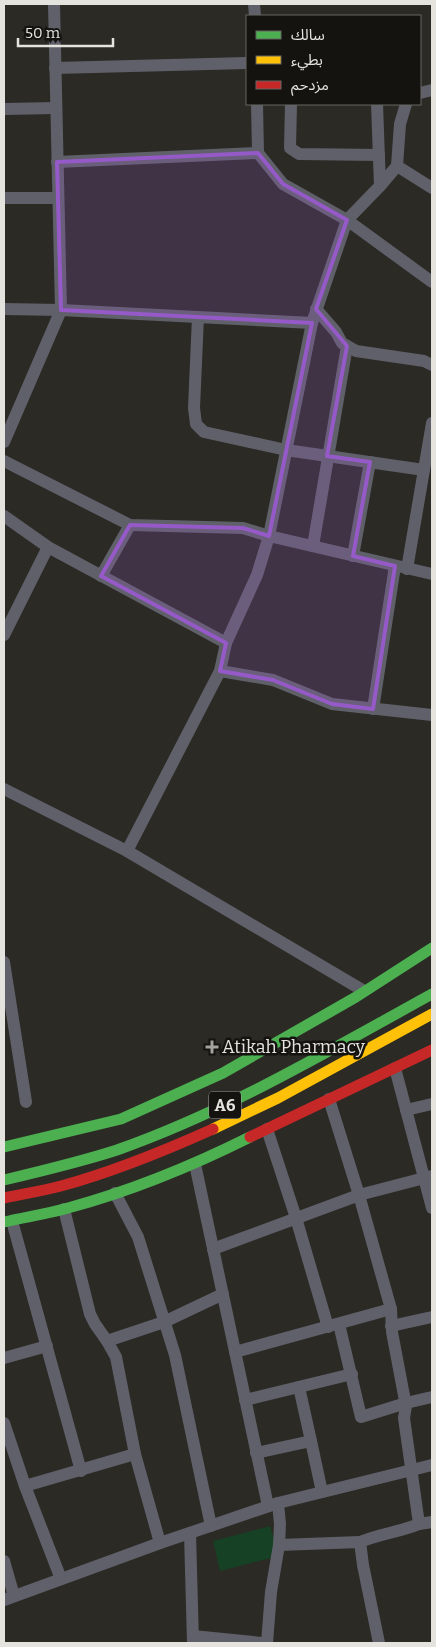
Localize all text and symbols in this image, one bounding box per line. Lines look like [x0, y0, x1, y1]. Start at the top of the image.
scale bar [18, 15, 112, 47]
legend [246, 15, 421, 105]
text: 50 m [25, 24, 61, 42]
text: سالك [291, 26, 325, 44]
text: بطيء [291, 51, 323, 71]
text: مزدحم [291, 76, 329, 96]
place label: Atikah Pharmacy [222, 1036, 366, 1058]
marker: Atikah Pharmacy [206, 1041, 218, 1053]
road number: A6 [209, 1092, 241, 1118]

